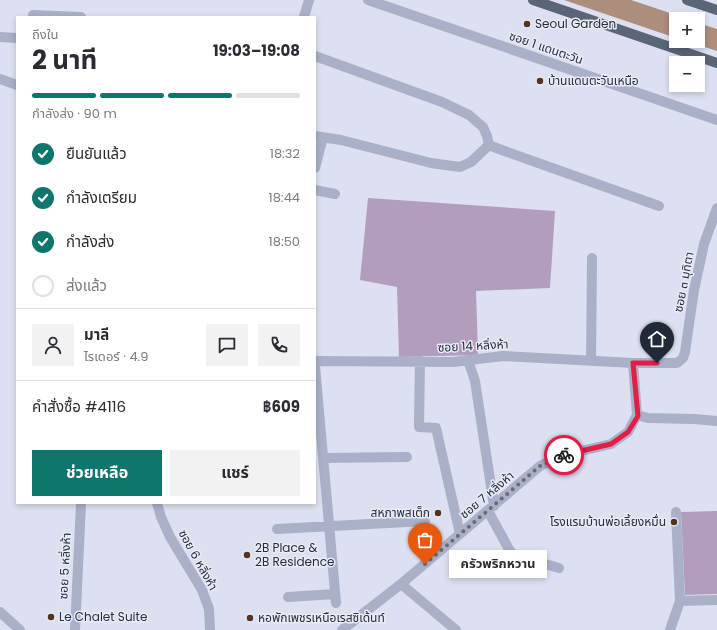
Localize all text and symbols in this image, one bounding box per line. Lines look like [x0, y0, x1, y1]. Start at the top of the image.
map controls [669, 12, 705, 92]
button: + [669, 12, 705, 48]
place label: Seoul Garden [535, 15, 616, 32]
marker: Seoul Garden [522, 19, 532, 29]
text: ถึงใน [32, 25, 58, 44]
street label: ซอย 1 แดนตะวัน [507, 27, 585, 68]
text: 19:03–19:08 [213, 40, 300, 61]
text: 2 นาที [32, 42, 97, 78]
button: − [669, 56, 705, 92]
place label: บ้านแดนตะวันเหนือ [548, 72, 639, 89]
marker: บ้านแดนตะวันเหนือ [535, 76, 545, 86]
text: กำลังส่ง · 90 m [32, 104, 117, 123]
icon: check [32, 143, 54, 165]
text: ยืนยันแล้ว [66, 143, 127, 164]
text: 18:32 [270, 144, 300, 163]
icon: check [32, 187, 54, 209]
text: กำลังเตรียม [66, 187, 137, 208]
text: 18:44 [269, 188, 300, 207]
icon: check [32, 231, 54, 253]
text: กำลังส่ง [66, 231, 114, 252]
text: 18:50 [269, 232, 300, 251]
street label: ซอย ๓ มุทิตา [669, 250, 698, 313]
text: ส่งแล้ว [66, 275, 107, 296]
pin [640, 322, 674, 363]
button: person [32, 324, 74, 366]
text: มาลี [84, 324, 109, 345]
button: chat [206, 324, 248, 366]
button: phone [258, 324, 300, 366]
icon: home [646, 328, 668, 350]
street label: ซอย 14 หลิ่งห้า [437, 335, 509, 356]
text: ไรเดอร์ · 4.9 [84, 347, 148, 366]
text: คำสั่งซื้อ #4116 [32, 396, 126, 417]
text: ฿609 [263, 396, 300, 417]
courier [544, 435, 584, 475]
icon: bike [553, 444, 575, 466]
button: ช่วยเหลือ [32, 450, 162, 496]
button: แชร์ [170, 450, 300, 496]
street label: ซอย 7 หลิ่งห้า [456, 467, 517, 522]
place label: สหภาพสเต็ก [371, 504, 430, 521]
marker: สหภาพสเต็ก [433, 508, 443, 518]
place label: โรงแรมบ้านพ่อเลี้ยงหมื่น [550, 513, 666, 530]
marker: โรงแรมบ้านพ่อเลี้ยงหมื่น [669, 517, 679, 527]
pin [408, 523, 442, 564]
street label: ซอย 6 หลิ่งห้า [175, 526, 222, 593]
icon: bag [414, 529, 436, 551]
street label: ซอย 5 หลิ่งห้า [54, 532, 75, 600]
place label: 2B Place & 2B Residence [255, 539, 334, 570]
marker: 2B Place & 2B Residence [242, 550, 252, 560]
callout: ครัวพริกหวาน [449, 550, 547, 578]
text: ครัวพริกหวาน [461, 554, 535, 573]
place label: Le Chalet Suite [59, 608, 147, 625]
place label: หอพักเพชรเหนือเรสซิเด้นท์ [258, 609, 385, 626]
marker: Le Chalet Suite [46, 612, 56, 622]
marker: หอพักเพชรเหนือเรสซิเด้นท์ [245, 613, 255, 623]

